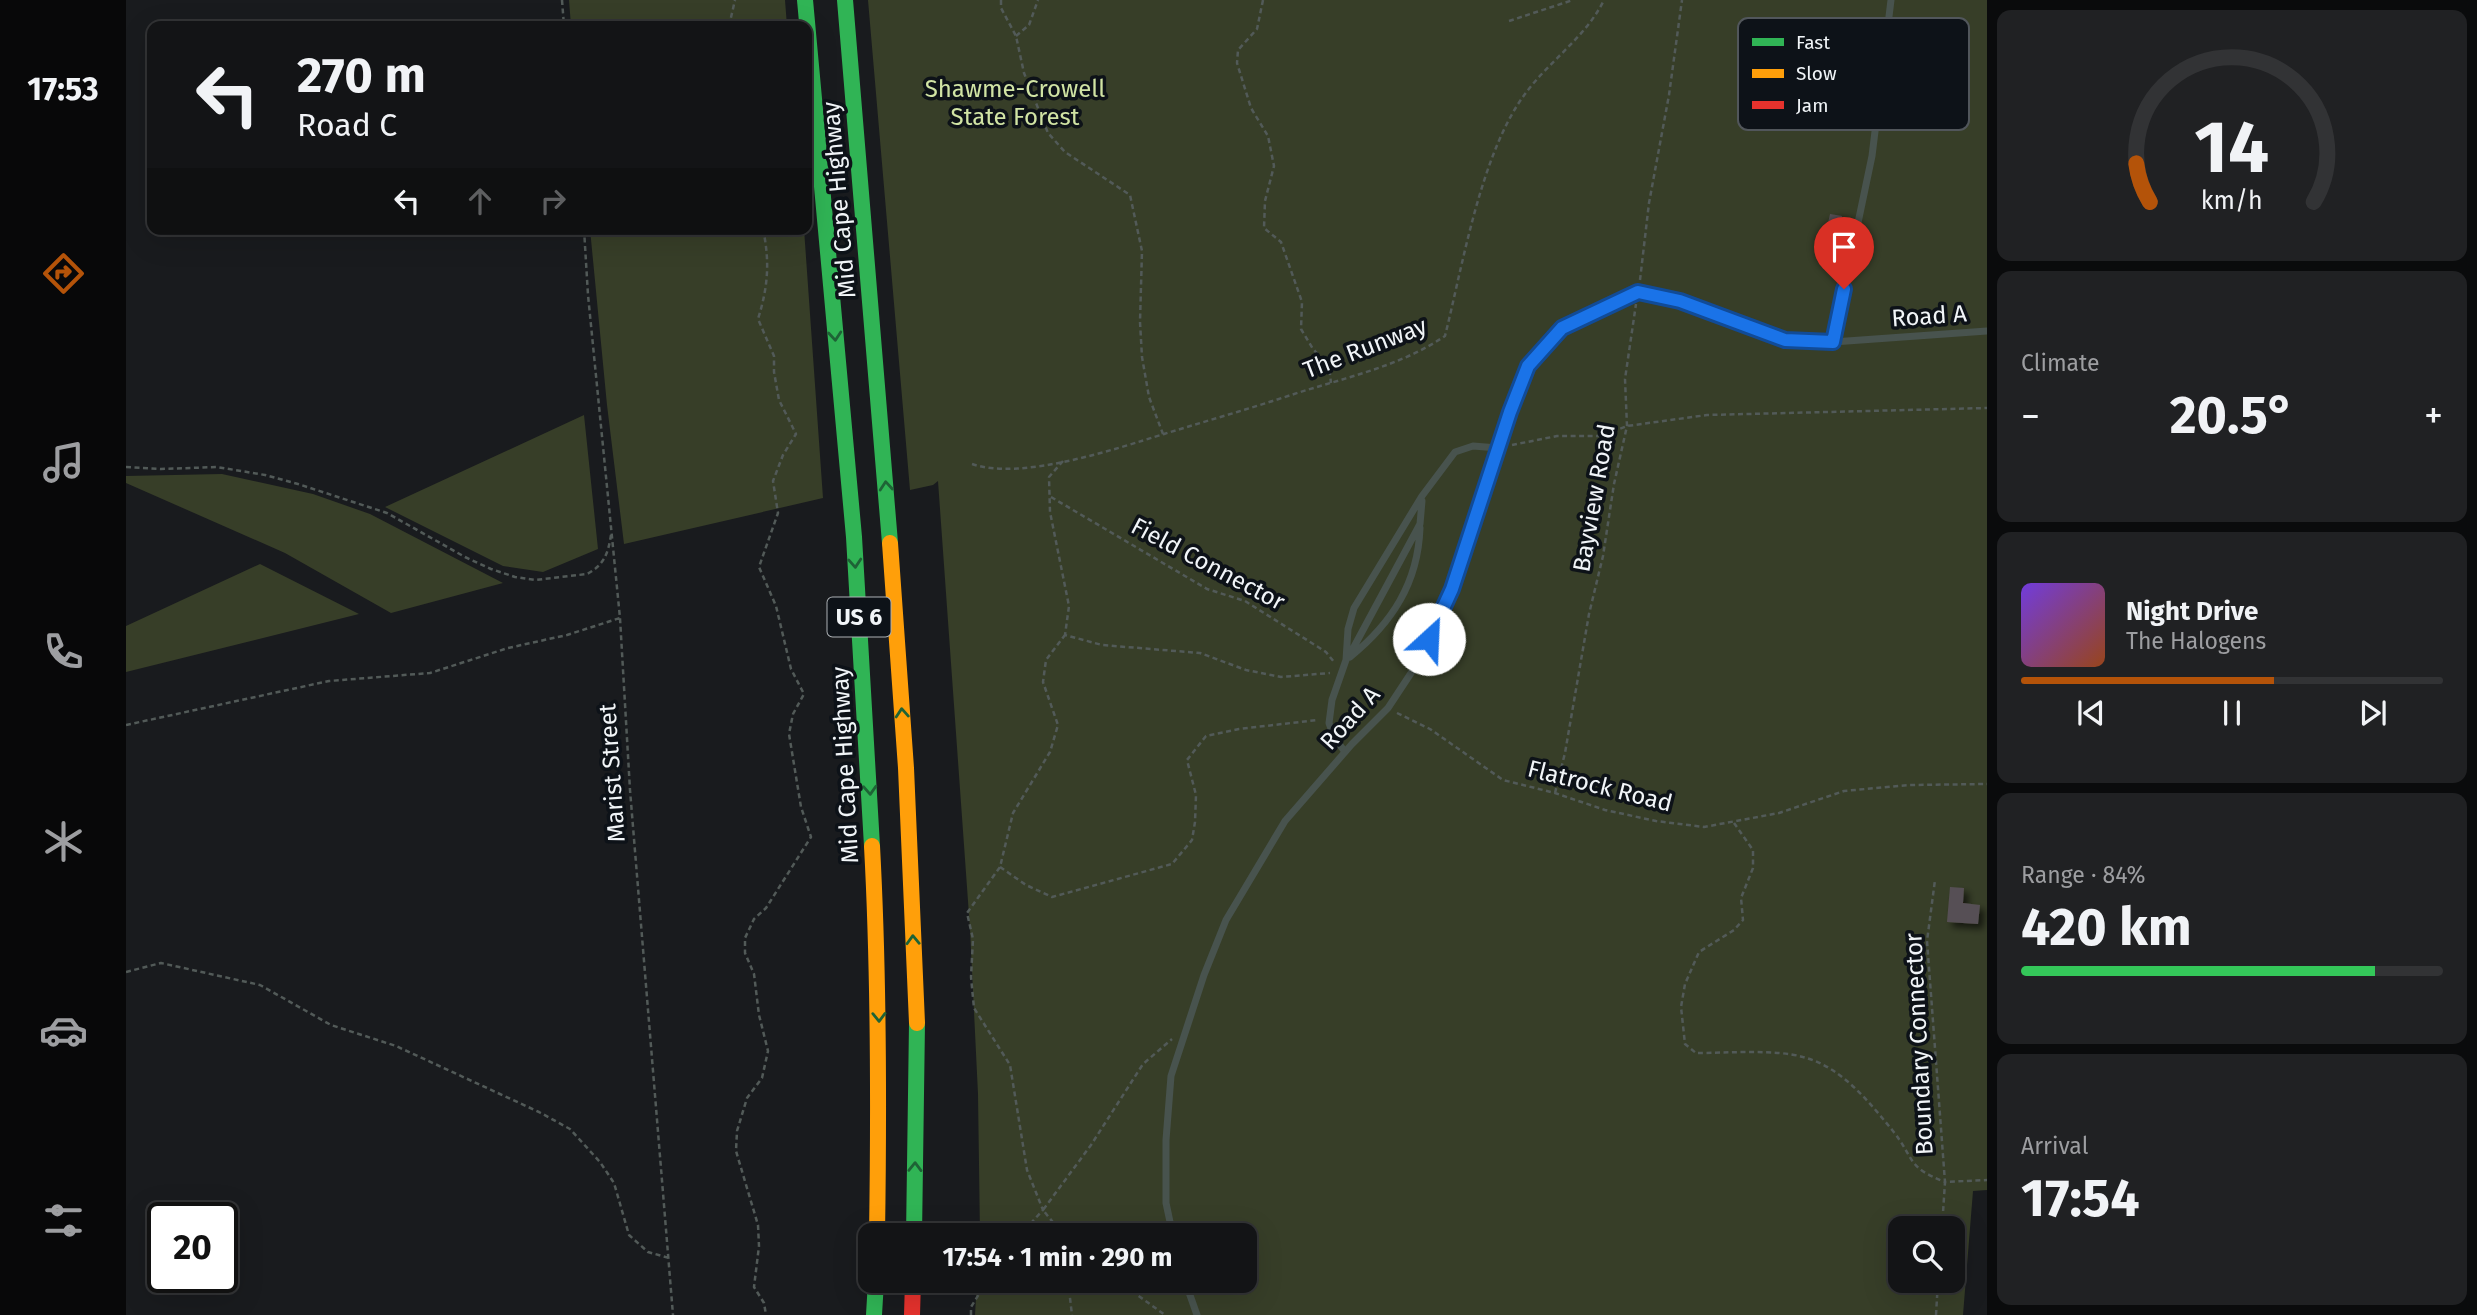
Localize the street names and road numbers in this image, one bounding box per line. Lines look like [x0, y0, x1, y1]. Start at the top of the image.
street label: Mid Cape Highway [816, 100, 862, 299]
street label: Road A [1890, 299, 1968, 333]
street label: The Runway [1299, 312, 1431, 384]
street label: Bayview Road [1567, 422, 1621, 574]
street label: Field Connector [1127, 512, 1290, 617]
road number: US 6 [828, 597, 890, 636]
street label: Mid Cape Highway [826, 666, 864, 864]
street label: Road A [1314, 680, 1386, 755]
street label: Marist Street [593, 702, 631, 843]
street label: Flatrock Road [1525, 754, 1675, 818]
street label: Boundary Connector [1899, 931, 1939, 1156]

